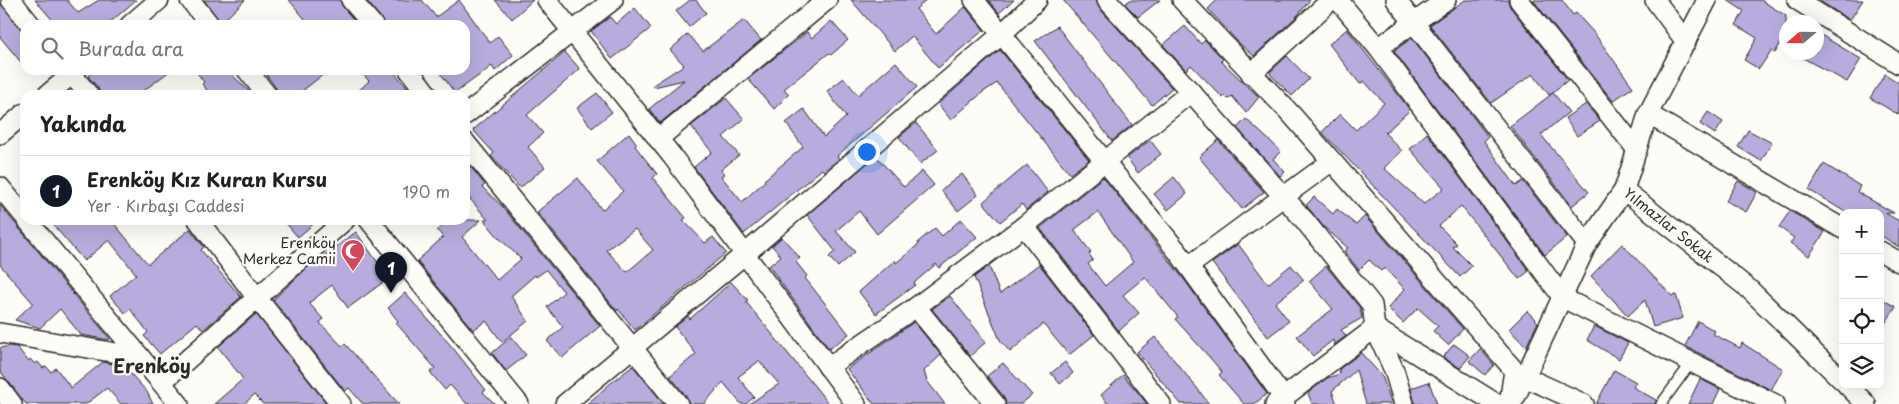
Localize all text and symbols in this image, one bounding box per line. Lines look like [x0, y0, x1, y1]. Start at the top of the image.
north arrow [1779, 15, 1824, 60]
search box [20, 20, 470, 75]
icon: search [38, 34, 66, 62]
text: Burada ara [78, 34, 183, 62]
text: Yakında [40, 107, 126, 139]
your location [854, 139, 880, 165]
text: Erenköy Kız Kuran Kursu [87, 165, 327, 193]
text: 1 [52, 179, 60, 203]
text: 190 m [402, 179, 450, 203]
street label: Yılmazlar Sokak [1619, 183, 1719, 267]
text: Yer · Kırbaşı Caddesi [87, 193, 245, 217]
map controls [1839, 209, 1884, 389]
button: + [1839, 209, 1884, 254]
place label: Erenköy Merkez Camii [243, 232, 336, 269]
mosque icon: Erenköy Merkez Camii [340, 238, 366, 272]
pin: 1 [375, 252, 407, 293]
button: − [1839, 254, 1884, 299]
button: locate [1839, 299, 1884, 344]
button: layers [1839, 344, 1884, 389]
district label: Erenköy [113, 351, 191, 379]

